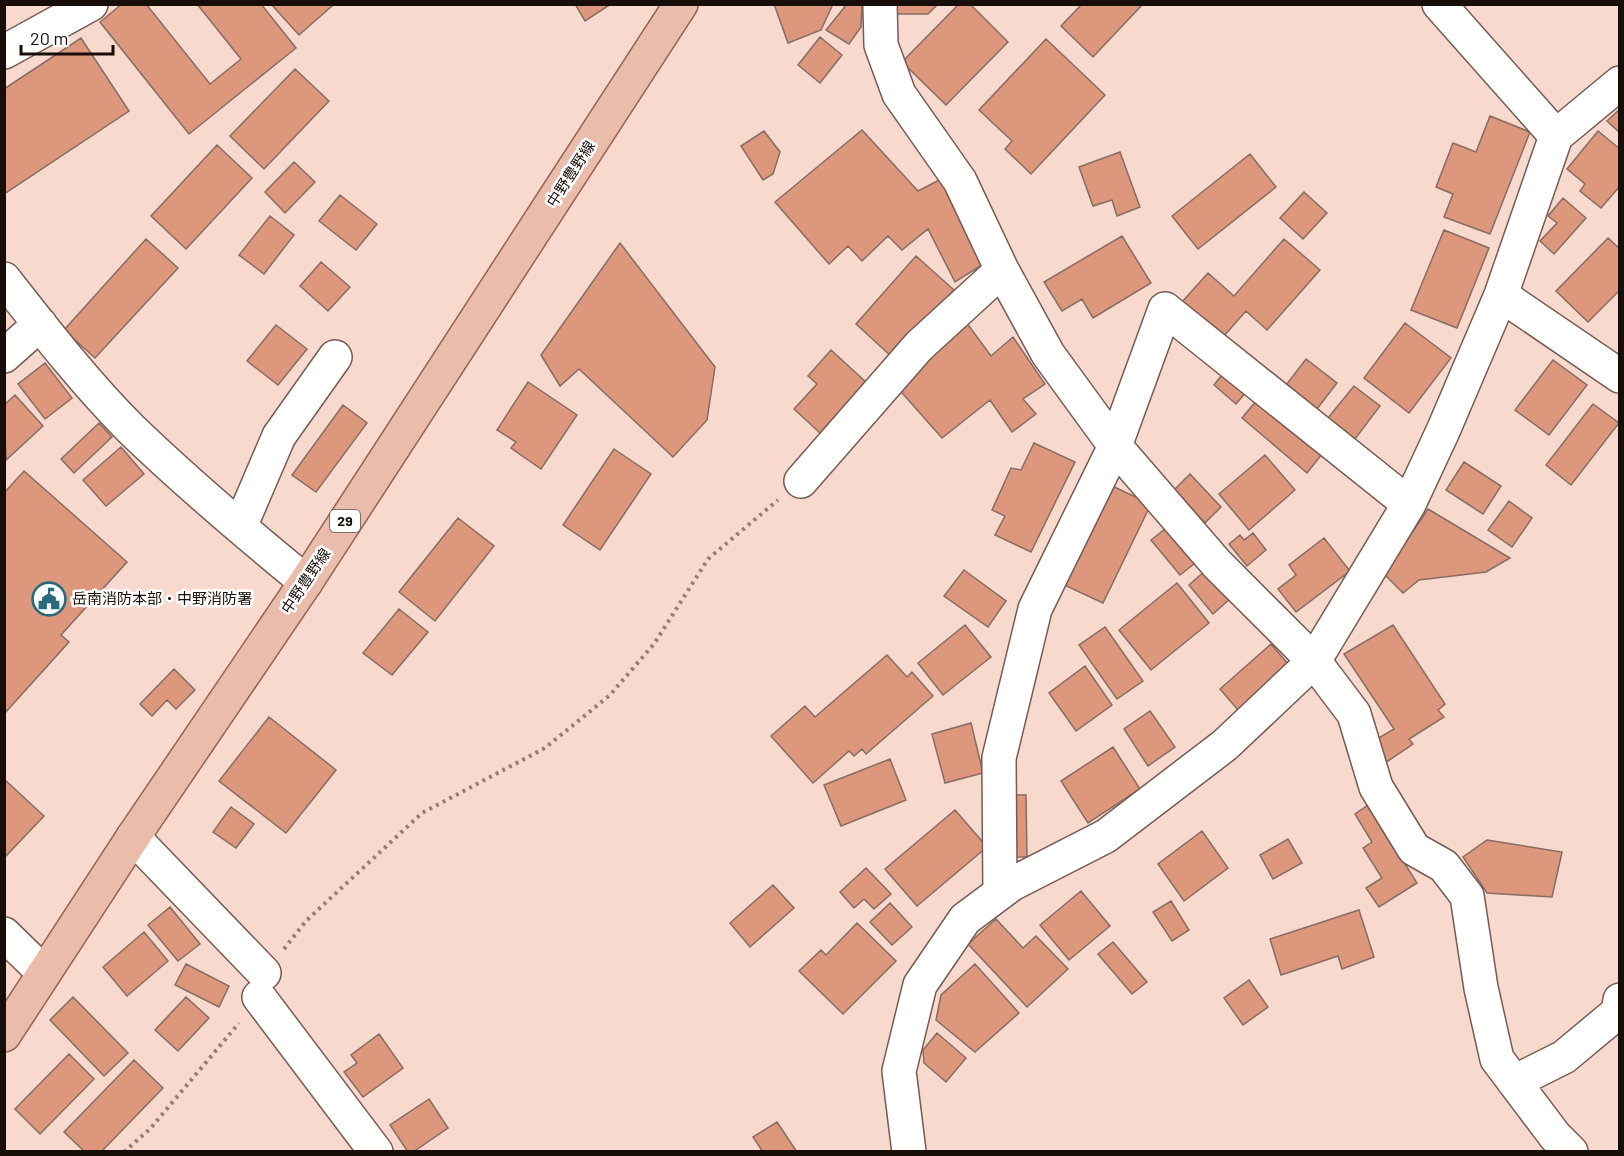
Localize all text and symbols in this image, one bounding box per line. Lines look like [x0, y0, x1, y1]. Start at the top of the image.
scale bar [21, 18, 112, 56]
text: 20 m [30, 27, 68, 49]
street label: 中野豊野線 [542, 137, 598, 210]
road number: 29 [330, 510, 360, 532]
street label: 中野豊野線 [277, 544, 334, 617]
public building icon: 岳南消防本部・中野消防署 [31, 581, 67, 617]
place label: 岳南消防本部・中野消防署 [72, 589, 252, 607]

